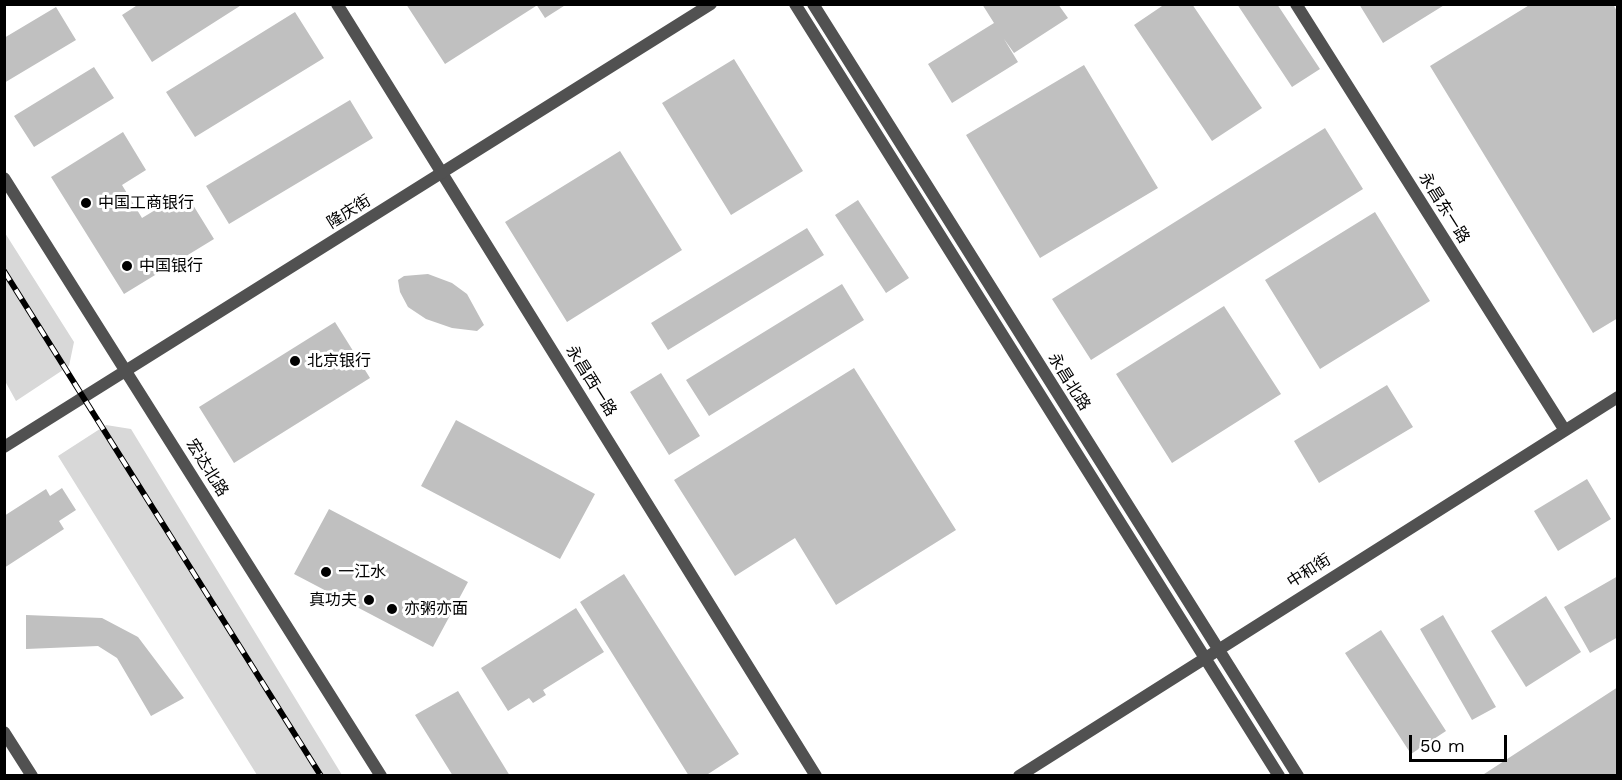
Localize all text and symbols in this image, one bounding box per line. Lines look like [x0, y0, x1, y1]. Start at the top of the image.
street label: 永昌东一路 [1415, 169, 1473, 247]
street label: 隆庆街 [324, 191, 374, 233]
place label: 中国工商银行 [98, 193, 194, 213]
marker: 中国工商银行 [79, 196, 93, 210]
place label: 中国银行 [139, 256, 203, 276]
marker: 中国银行 [120, 259, 134, 273]
street label: 永昌西一路 [562, 342, 620, 420]
street label: 永昌北路 [1044, 350, 1094, 414]
place label: 北京银行 [307, 351, 371, 371]
marker: 北京银行 [288, 354, 302, 368]
street label: 宏达北路 [182, 436, 232, 500]
street label: 中和街 [1284, 550, 1334, 592]
place label: 一江水 [338, 562, 386, 582]
marker: 一江水 [319, 565, 333, 579]
place label: 真功夫 [309, 590, 357, 610]
marker: 真功夫 [362, 593, 376, 607]
place label: 亦粥亦面 [404, 599, 468, 619]
marker: 亦粥亦面 [385, 602, 399, 616]
scale bar [1412, 723, 1510, 761]
text: 50 m [1420, 735, 1465, 756]

